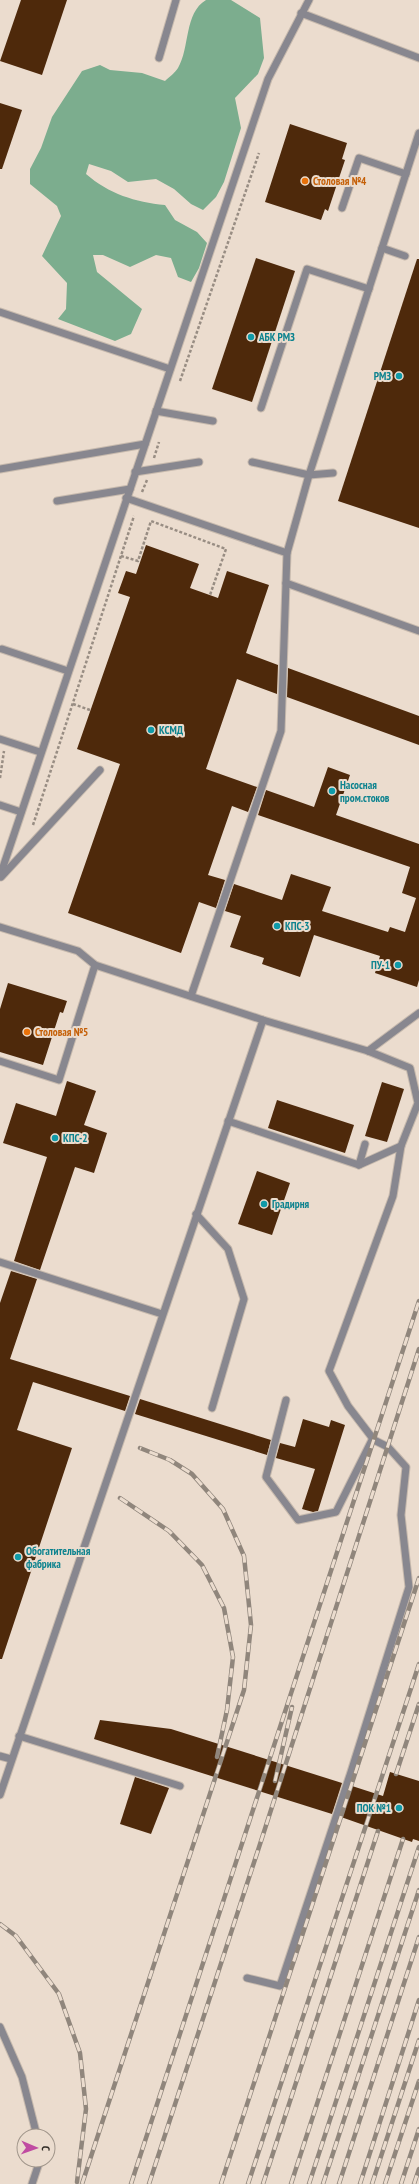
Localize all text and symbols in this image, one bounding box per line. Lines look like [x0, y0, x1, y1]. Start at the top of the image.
place label: Столовая №4 [313, 174, 367, 188]
marker: Столовая №4 [300, 176, 310, 186]
place label: АБК РМЗ [258, 330, 295, 344]
marker: АБК РМЗ [246, 332, 256, 342]
place label: РМЗ [374, 369, 391, 383]
marker: РМЗ [394, 371, 404, 381]
place label: КСМД [159, 723, 184, 737]
marker: КСМД [146, 725, 156, 735]
place label: Насосная пром.стоков [340, 778, 390, 805]
marker: Насосная пром.стоков [327, 786, 337, 796]
place label: КПС-3 [285, 919, 309, 933]
marker: КПС-3 [272, 921, 282, 931]
place label: ПУ-1 [371, 958, 390, 972]
marker: ПУ-1 [393, 960, 403, 970]
place label: Столовая №5 [35, 1025, 88, 1039]
marker: Столовая №5 [22, 1027, 32, 1037]
place label: КПС-2 [63, 1131, 87, 1145]
marker: КПС-2 [50, 1133, 60, 1143]
place label: Градирня [272, 1197, 310, 1211]
marker: Градирня [259, 1199, 269, 1209]
place label: Обогатительная фабрика [26, 1544, 91, 1571]
marker: Обогатительная фабрика [13, 1552, 23, 1562]
place label: ПОК №1 [357, 1801, 391, 1815]
marker: ПОК №1 [394, 1803, 404, 1813]
north arrow [16, 2128, 56, 2168]
text: С [39, 2146, 53, 2151]

